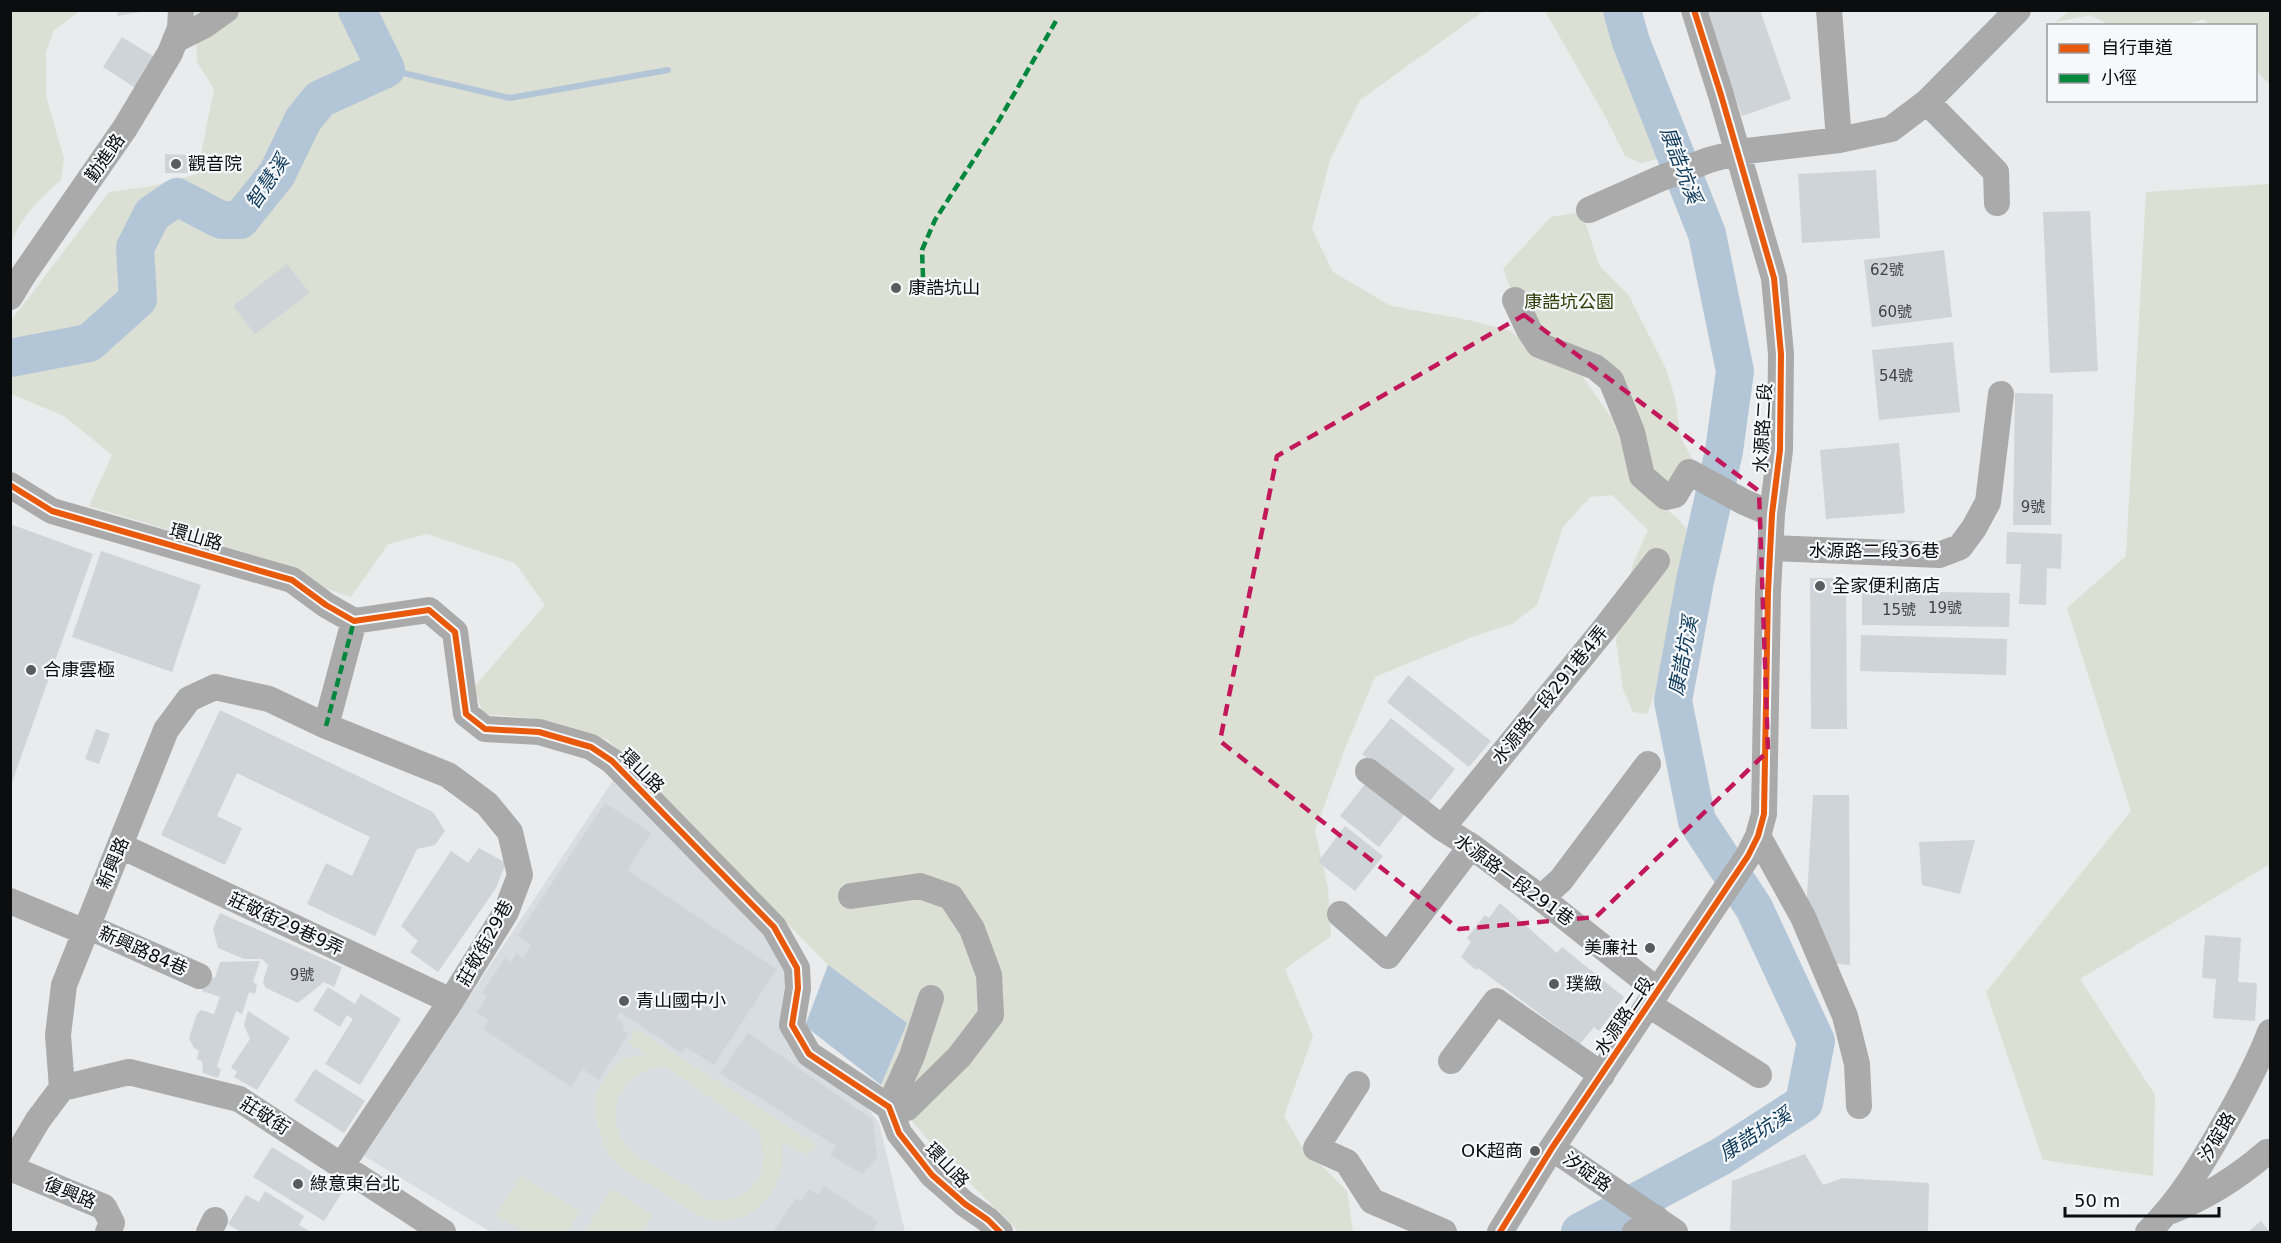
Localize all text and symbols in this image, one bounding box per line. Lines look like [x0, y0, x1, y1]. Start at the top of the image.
legend [2047, 24, 2257, 102]
text: 自行車道 [2101, 37, 2173, 58]
text: 小徑 [2101, 67, 2137, 88]
water label: 康誥坑溪 [1655, 123, 1708, 209]
street label: 勤進路 [81, 130, 129, 186]
water label: 智慧溪 [240, 148, 295, 214]
place label: 觀音院 [188, 153, 242, 174]
marker: 觀音院 [169, 157, 183, 171]
house number: 62號 [1870, 261, 1904, 279]
place label: 康誥坑山 [908, 277, 980, 298]
marker: 康誥坑山 [889, 281, 903, 295]
park label: 康誥坑公園 [1524, 291, 1614, 312]
house number: 60號 [1878, 303, 1912, 321]
house number: 54號 [1879, 367, 1913, 385]
street label: 水源路二段 [1750, 382, 1775, 473]
house number: 9號 [2021, 498, 2045, 516]
street label: 環山路 [167, 519, 225, 554]
street label: 水源路二段36巷 [1809, 540, 1939, 561]
place label: 全家便利商店 [1832, 575, 1940, 596]
marker: 全家便利商店 [1813, 579, 1827, 593]
house number: 19號 [1928, 599, 1962, 617]
house number: 15號 [1882, 601, 1916, 619]
water label: 康誥坑溪 [1664, 612, 1703, 698]
street label: 水源路一段291巷4弄 [1487, 621, 1612, 768]
place label: 合康雲極 [43, 659, 115, 680]
marker: 合康雲極 [24, 663, 38, 677]
street label: 環山路 [616, 744, 669, 797]
street label: 水源路一段291巷 [1451, 829, 1578, 930]
street label: 新興路 [92, 834, 133, 892]
street label: 莊敬街29巷9弄 [225, 888, 347, 959]
street label: 莊敬街29巷 [452, 896, 517, 989]
street label: 新興路84巷 [96, 922, 191, 979]
place label: 美廉社 [1584, 937, 1638, 958]
marker: 美廉社 [1643, 941, 1657, 955]
house number: 9號 [290, 966, 314, 984]
place label: 璞緻 [1566, 973, 1602, 994]
street label: 水源路二段 [1590, 973, 1657, 1059]
marker: 璞緻 [1547, 977, 1561, 991]
place label: 青山國中小 [636, 990, 726, 1011]
marker: 青山國中小 [617, 994, 631, 1008]
street label: 莊敬街 [237, 1092, 294, 1139]
water label: 康誥坑溪 [1715, 1101, 1798, 1165]
street label: 汐碇路 [2194, 1108, 2239, 1165]
street label: 環山路 [921, 1138, 974, 1191]
place label: OK超商 [1461, 1140, 1523, 1161]
marker: OK超商 [1528, 1144, 1542, 1158]
street label: 汐碇路 [1559, 1148, 1615, 1196]
street label: 復興路 [41, 1173, 99, 1212]
place label: 綠意東台北 [310, 1173, 400, 1194]
marker: 綠意東台北 [291, 1177, 305, 1191]
scale bar [2065, 1180, 2220, 1218]
text: 50 m [2074, 1190, 2120, 1211]

